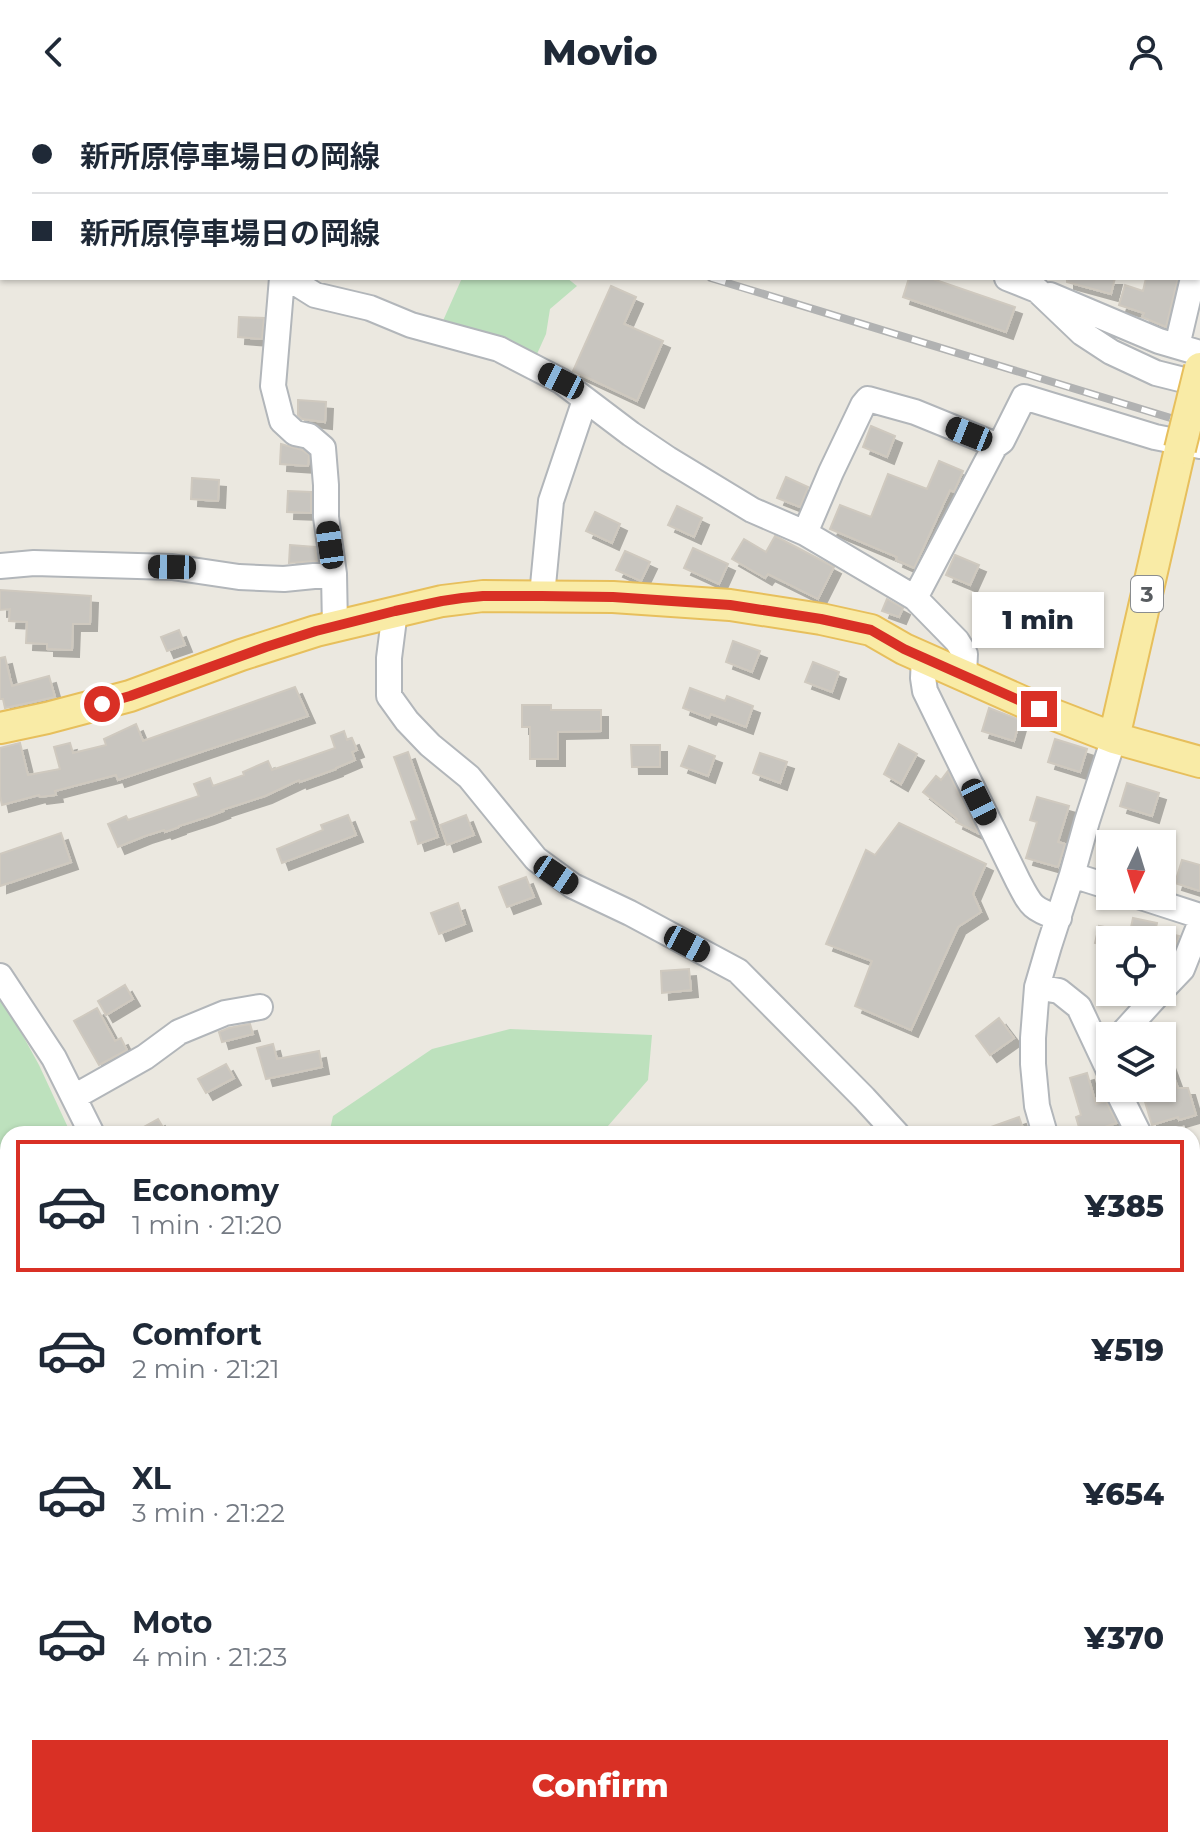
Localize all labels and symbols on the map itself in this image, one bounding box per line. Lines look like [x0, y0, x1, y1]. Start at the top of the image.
car [534, 359, 588, 403]
car [942, 414, 996, 454]
car [315, 520, 345, 570]
car [148, 555, 196, 579]
road number: 3 [1131, 576, 1163, 612]
callout: 1 min [973, 593, 1105, 649]
route start [84, 686, 120, 722]
route end [1021, 691, 1057, 727]
car [958, 775, 1000, 829]
north arrow [1096, 830, 1176, 910]
car [529, 852, 583, 898]
car [660, 922, 714, 966]

